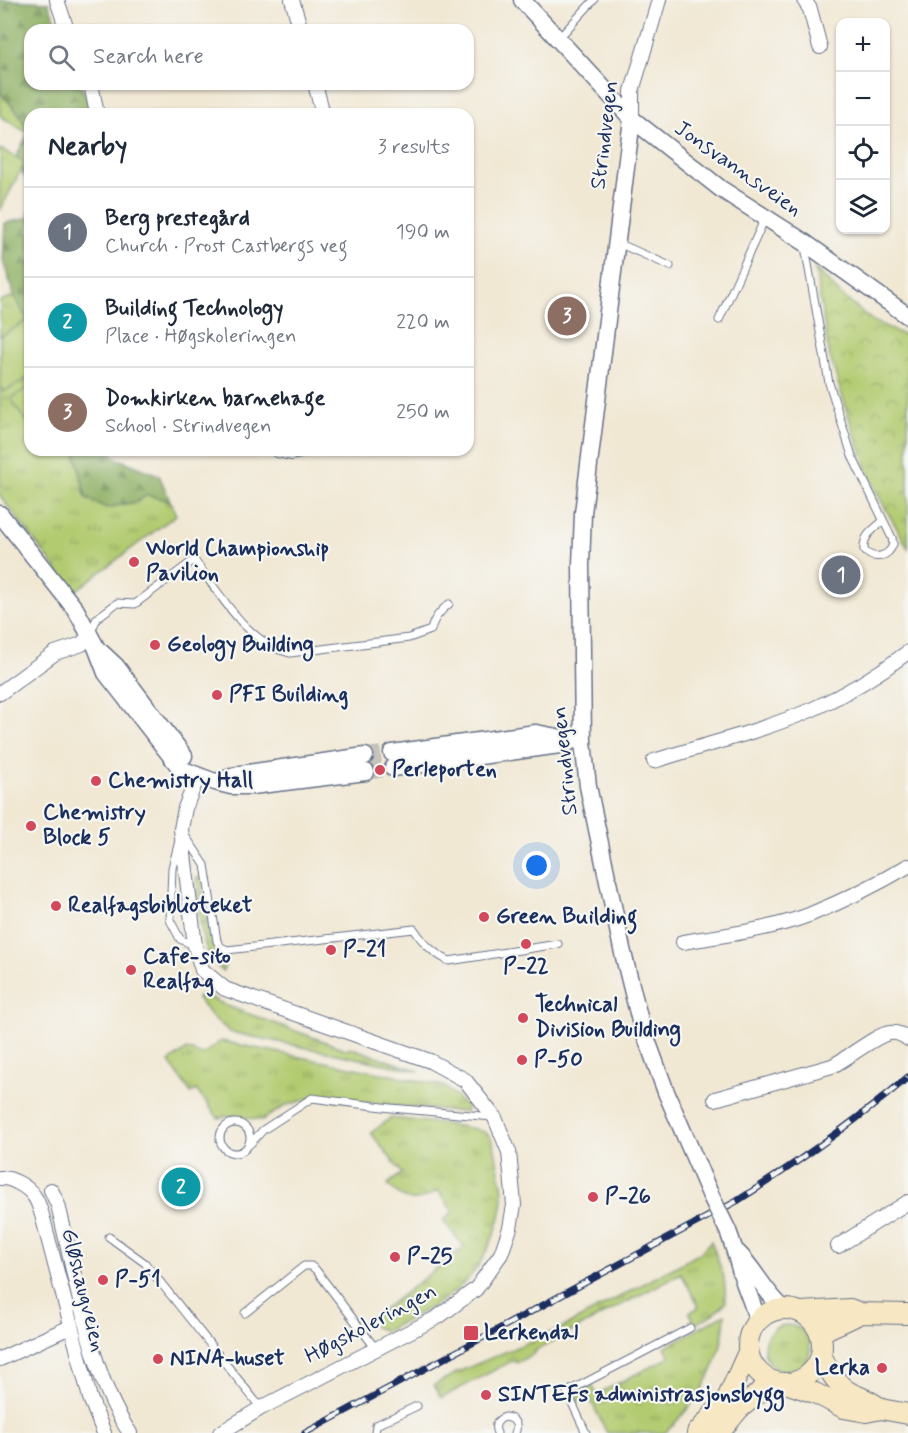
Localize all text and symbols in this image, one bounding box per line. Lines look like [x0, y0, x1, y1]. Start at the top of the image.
map controls [836, 18, 890, 234]
button: + [836, 18, 890, 72]
search box [24, 24, 474, 90]
icon: search [45, 41, 78, 74]
text: Search here [93, 43, 204, 71]
button: − [836, 72, 890, 126]
street label: Strindvegen [584, 79, 627, 191]
street label: Jonsvannsveien [669, 115, 807, 223]
button: locate [836, 126, 890, 180]
text: Nearby [48, 130, 127, 164]
text: 3 results [378, 134, 450, 161]
button: layers [836, 180, 890, 234]
text: Berg prestegård [105, 205, 250, 233]
text: 1 [63, 219, 72, 246]
text: 190 m [396, 219, 450, 246]
text: Church · Prost Castbergs veg [105, 233, 348, 260]
pin: 3 [548, 294, 586, 338]
text: Building Technology [105, 295, 283, 323]
text: 2 [63, 309, 72, 336]
text: 220 m [396, 309, 450, 336]
text: Place · Høgskoleringen [105, 323, 297, 350]
text: Domkirken barnehage [105, 385, 325, 413]
text: 3 [63, 399, 72, 426]
text: 250 m [396, 399, 450, 426]
text: School · Strindvegen [105, 413, 272, 440]
place label: World Championship Pavilion [145, 535, 329, 588]
pin: 1 [822, 552, 860, 598]
marker: World Championship Pavilion [127, 555, 141, 569]
place label: Geology Building [167, 631, 314, 662]
marker: Geology Building [148, 638, 162, 652]
place label: PFI Building [229, 681, 348, 710]
marker: PFI Building [210, 688, 224, 702]
street label: Strindvegen [545, 705, 586, 817]
place label: Perleporten [392, 756, 497, 784]
marker: Perleporten [373, 763, 387, 777]
place label: Chemistry Hall [108, 767, 254, 795]
marker: Chemistry Hall [89, 774, 103, 788]
place label: Chemistry Block 5 [43, 799, 146, 852]
marker: Chemistry Block 5 [24, 819, 38, 833]
your location [522, 851, 551, 880]
place label: Realfagsbiblioteket [68, 892, 253, 921]
marker: Realfagsbiblioteket [49, 899, 63, 913]
place label: Green Building [496, 903, 637, 935]
marker: Green Building [477, 910, 491, 924]
place label: P-21 [343, 936, 386, 964]
marker: P-22 [519, 937, 533, 951]
place label: Cafe-sito Realfag [143, 943, 231, 997]
marker: P-21 [324, 943, 338, 957]
place label: P-22 [503, 953, 549, 981]
marker: Cafe-sito Realfag [124, 963, 138, 977]
place label: Technical Division Building [535, 991, 681, 1047]
marker: Technical Division Building [516, 1011, 530, 1025]
place label: P-50 [534, 1046, 583, 1074]
marker: P-50 [515, 1053, 529, 1067]
pin: 2 [162, 1164, 201, 1210]
place label: P-26 [605, 1183, 651, 1211]
marker: P-26 [586, 1190, 600, 1204]
street label: Gløshaugveien [53, 1225, 112, 1355]
place label: P-25 [407, 1243, 453, 1271]
marker: P-25 [388, 1250, 402, 1264]
place label: P-51 [115, 1266, 161, 1294]
marker: P-51 [96, 1273, 110, 1287]
street label: Høgskoleringen [300, 1278, 442, 1371]
place label: Lerkendal [484, 1319, 579, 1347]
marker: Lerkendal [462, 1324, 480, 1342]
place label: NINA-huset [170, 1345, 285, 1373]
marker: NINA-huset [151, 1352, 165, 1366]
place label: Lerka [815, 1354, 870, 1382]
marker: Lerka [875, 1361, 889, 1375]
place label: SINTEFs administrasjonsbygg [498, 1381, 785, 1413]
marker: SINTEFs administrasjonsbygg [479, 1388, 493, 1402]

